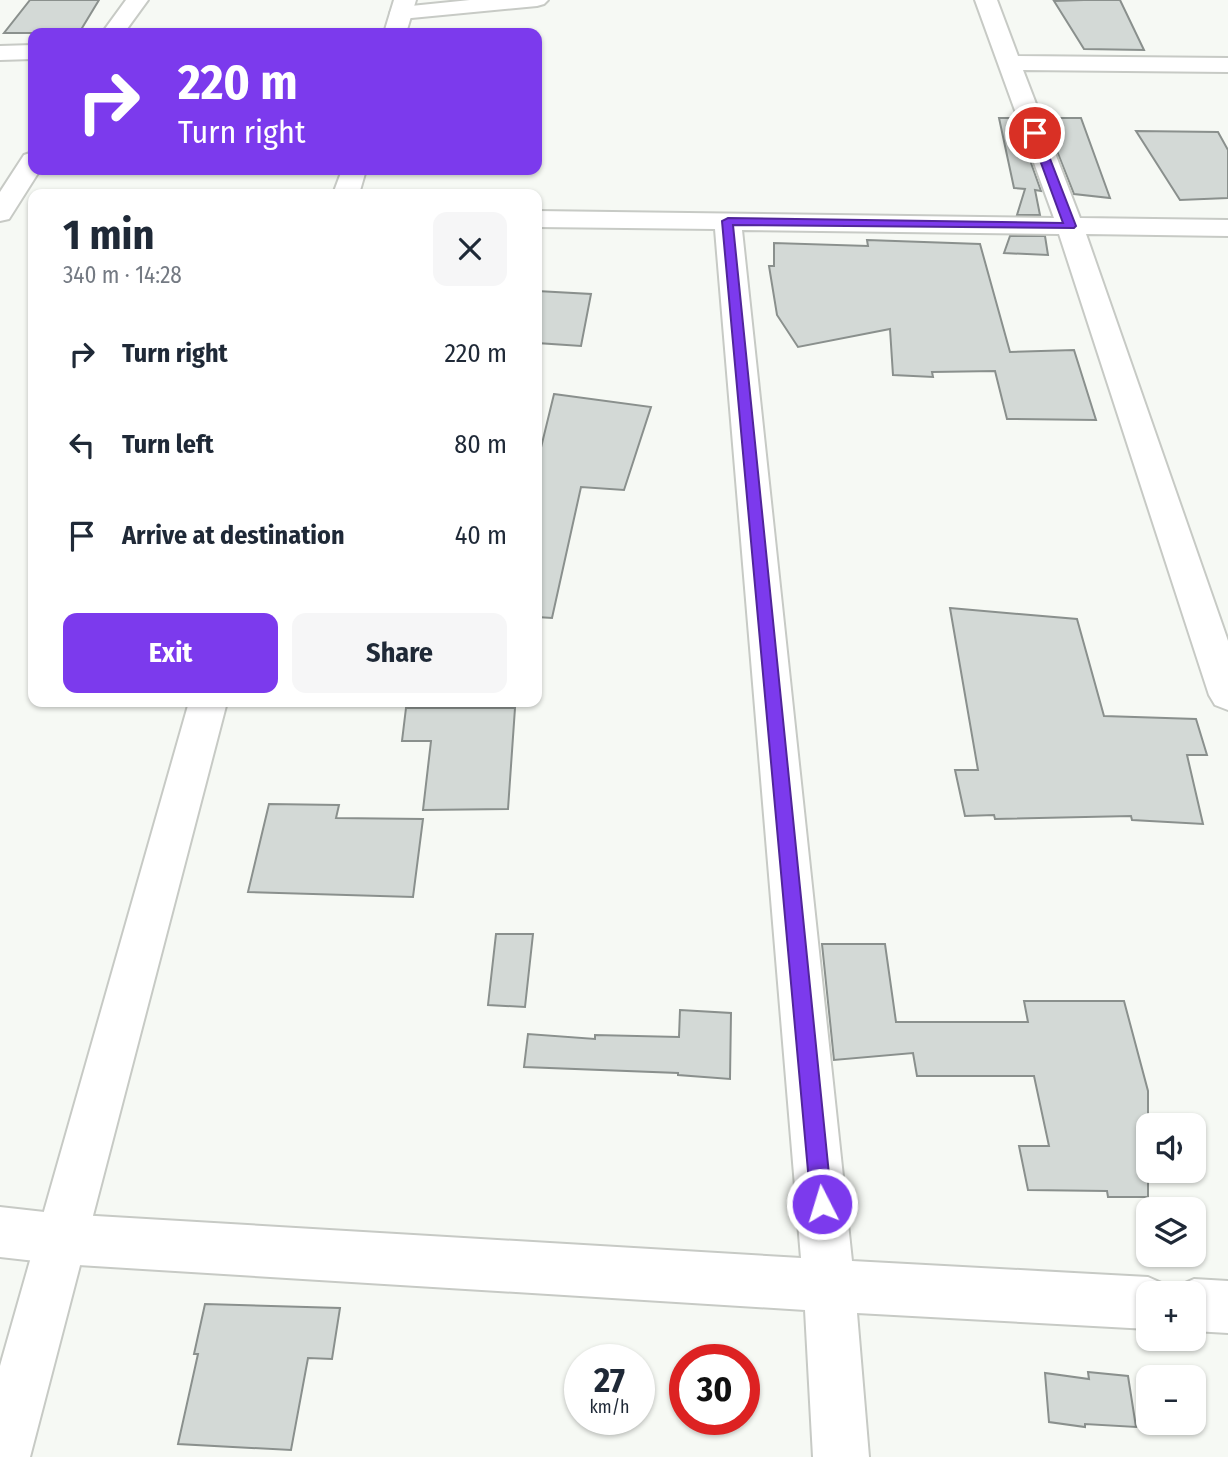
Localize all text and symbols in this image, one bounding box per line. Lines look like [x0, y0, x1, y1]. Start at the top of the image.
text: 220 m [178, 53, 298, 112]
icon: right [63, 56, 154, 147]
pin [1005, 103, 1065, 163]
text: Turn right [178, 113, 305, 151]
icon: arrive [1016, 114, 1054, 152]
text: 1 min [63, 210, 154, 260]
button: close [433, 212, 507, 286]
text: 340 m · 14:28 [63, 261, 182, 289]
icon: right [63, 335, 101, 373]
text: Turn right [122, 338, 228, 369]
text: 220 m [444, 338, 507, 369]
icon: left [63, 426, 101, 464]
text: Turn left [122, 429, 214, 460]
text: 80 m [454, 429, 507, 460]
icon: arrive [63, 517, 101, 555]
text: Arrive at destination [122, 520, 345, 551]
text: 40 m [455, 520, 507, 551]
button: Exit [63, 613, 278, 693]
button: Share [292, 613, 507, 693]
map controls [1136, 1113, 1206, 1435]
button: sound [1136, 1113, 1206, 1183]
position arrow [785, 1167, 859, 1241]
button: layers [1136, 1197, 1206, 1267]
button: + [1136, 1281, 1206, 1351]
speed limit sign: 30 [669, 1344, 760, 1435]
text: 27 [594, 1359, 625, 1401]
button: − [1136, 1365, 1206, 1435]
text: km/h [589, 1396, 630, 1418]

